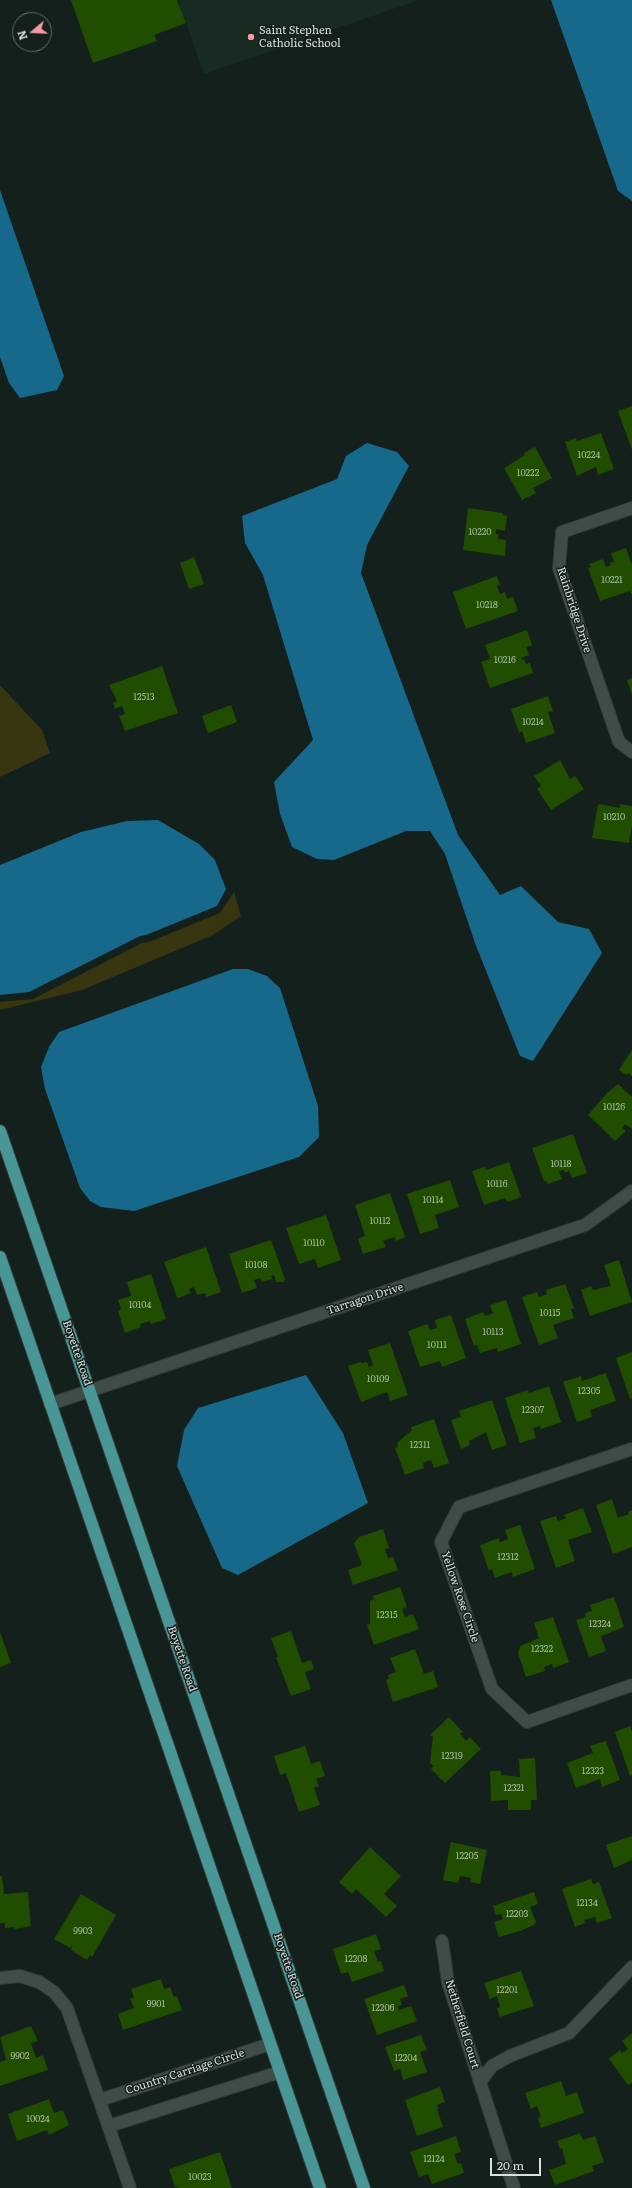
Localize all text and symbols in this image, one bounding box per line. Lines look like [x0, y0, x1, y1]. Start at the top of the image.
north arrow [12, 12, 52, 52]
place label: Saint Stephen Catholic School [259, 24, 341, 50]
text: N [13, 29, 31, 43]
marker: Saint Stephen Catholic School [246, 32, 256, 42]
house number: 10224 [578, 450, 600, 460]
house number: 10222 [517, 468, 539, 478]
house number: 10220 [468, 527, 492, 537]
street label: Rainbridge Drive [554, 566, 594, 654]
house number: 10221 [601, 575, 623, 585]
house number: 10218 [476, 600, 498, 610]
house number: 10216 [494, 655, 516, 665]
house number: 12513 [133, 692, 155, 702]
house number: 10214 [522, 717, 544, 727]
house number: 10210 [603, 812, 625, 822]
house number: 10126 [603, 1102, 625, 1112]
house number: 10118 [550, 1159, 572, 1169]
house number: 10116 [486, 1179, 508, 1189]
house number: 10114 [423, 1195, 443, 1205]
house number: 10112 [370, 1216, 390, 1226]
house number: 10110 [303, 1238, 325, 1248]
house number: 10108 [245, 1260, 267, 1270]
street label: Tarragon Drive [325, 1280, 405, 1318]
house number: 10104 [129, 1300, 151, 1310]
house number: 10115 [540, 1308, 560, 1318]
street label: Boyette Road [60, 1318, 94, 1388]
house number: 10113 [482, 1327, 504, 1337]
house number: 10111 [427, 1340, 447, 1350]
house number: 10109 [367, 1374, 389, 1384]
house number: 12305 [578, 1386, 600, 1396]
house number: 12307 [522, 1405, 544, 1415]
house number: 12311 [410, 1440, 430, 1450]
street label: Yellow Rose Circle [438, 1550, 482, 1644]
house number: 12312 [497, 1552, 519, 1562]
house number: 12315 [376, 1610, 398, 1620]
house number: 12324 [589, 1619, 611, 1629]
street label: Boyette Road [165, 1624, 199, 1694]
house number: 12322 [531, 1644, 553, 1654]
house number: 12319 [441, 1751, 463, 1761]
house number: 12323 [582, 1766, 604, 1776]
house number: 12321 [503, 1783, 525, 1793]
house number: 12205 [456, 1851, 478, 1861]
house number: 12134 [576, 1898, 598, 1908]
house number: 12203 [506, 1909, 528, 1919]
house number: 9903 [73, 1926, 93, 1936]
street label: Boyette Road [271, 1931, 305, 2001]
house number: 12208 [345, 1954, 367, 1964]
street label: Netherfield Court [442, 1978, 482, 2070]
house number: 12201 [496, 1985, 518, 1995]
house number: 9901 [147, 1999, 165, 2009]
house number: 12206 [372, 2003, 394, 2013]
street label: Country Carriage Circle [124, 2047, 246, 2097]
house number: 9902 [10, 2051, 30, 2061]
house number: 12204 [395, 2053, 417, 2063]
house number: 10024 [26, 2114, 50, 2124]
scale bar [492, 2150, 543, 2176]
house number: 12124 [423, 2154, 445, 2164]
text: 20 m [497, 2156, 524, 2174]
house number: 10023 [188, 2172, 212, 2182]

